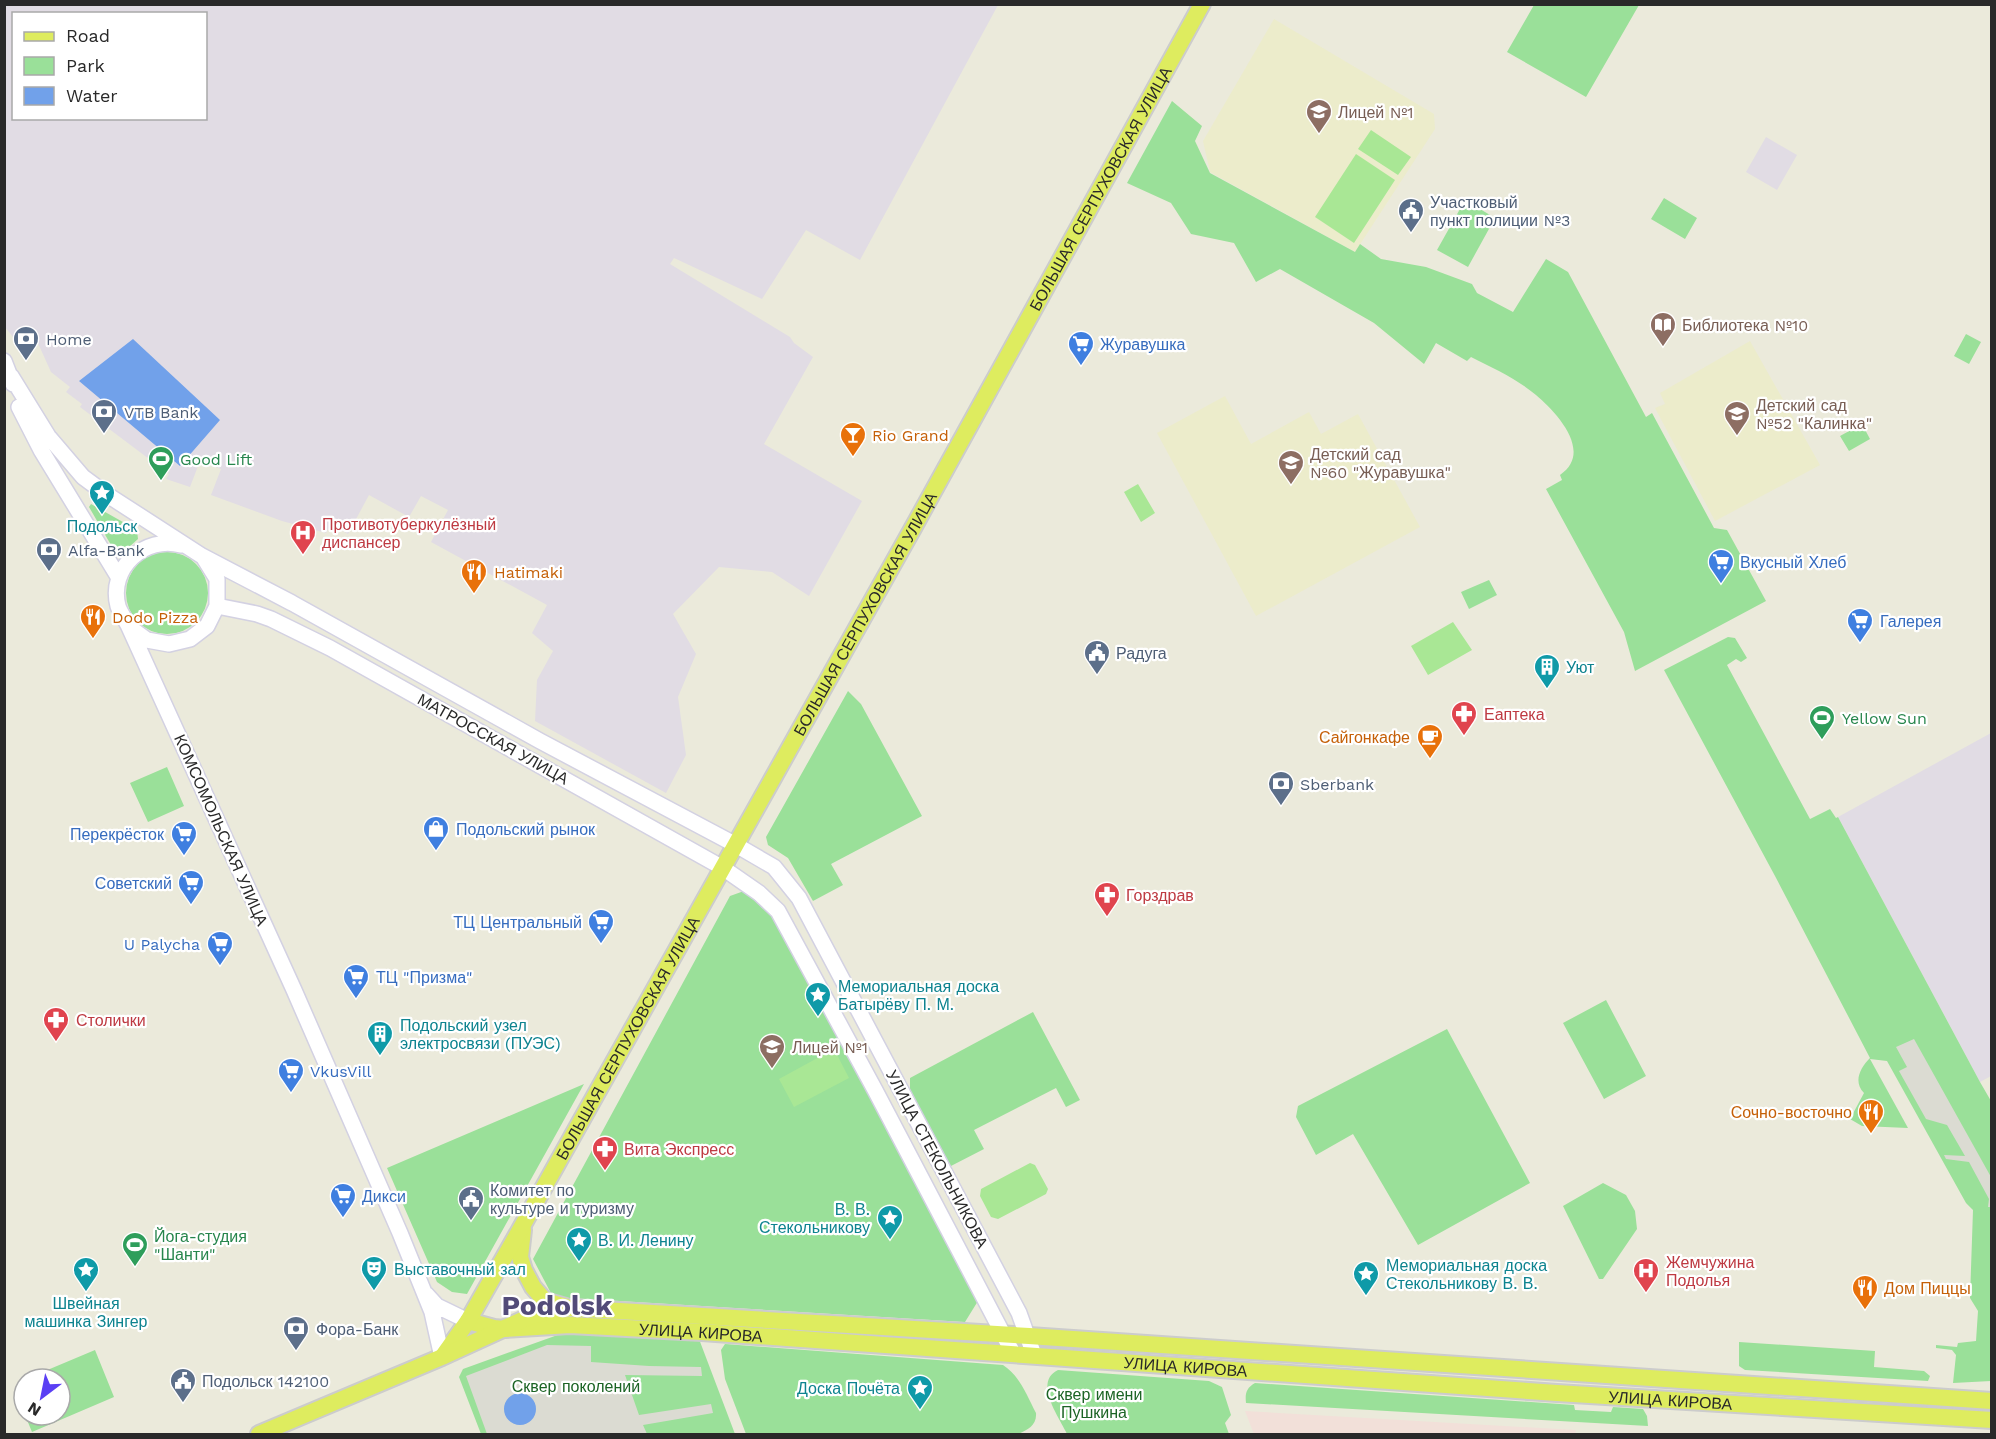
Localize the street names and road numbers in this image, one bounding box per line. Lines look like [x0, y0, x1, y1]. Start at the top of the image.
street label: БОЛЬШАЯ СЕРПУХОВСКАЯ УЛИЦА [1025, 63, 1175, 314]
street label: БОЛЬШАЯ СЕРПУХОВСКАЯ УЛИЦА [789, 488, 941, 739]
street label: МАТРОССКАЯ УЛИЦА [414, 690, 572, 789]
street label: КОМСОМОЛЬСКАЯ УЛИЦА [170, 731, 272, 929]
street label: БОЛЬШАЯ СЕРПУХОВСКАЯ УЛИЦА [552, 913, 703, 1163]
street label: УЛИЦА СТЕКОЛЬНИКОВА [882, 1067, 992, 1252]
street label: УЛИЦА КИРОВА [638, 1319, 764, 1346]
street label: УЛИЦА КИРОВА [1123, 1353, 1248, 1380]
street label: УЛИЦА КИРОВА [1608, 1387, 1733, 1413]

